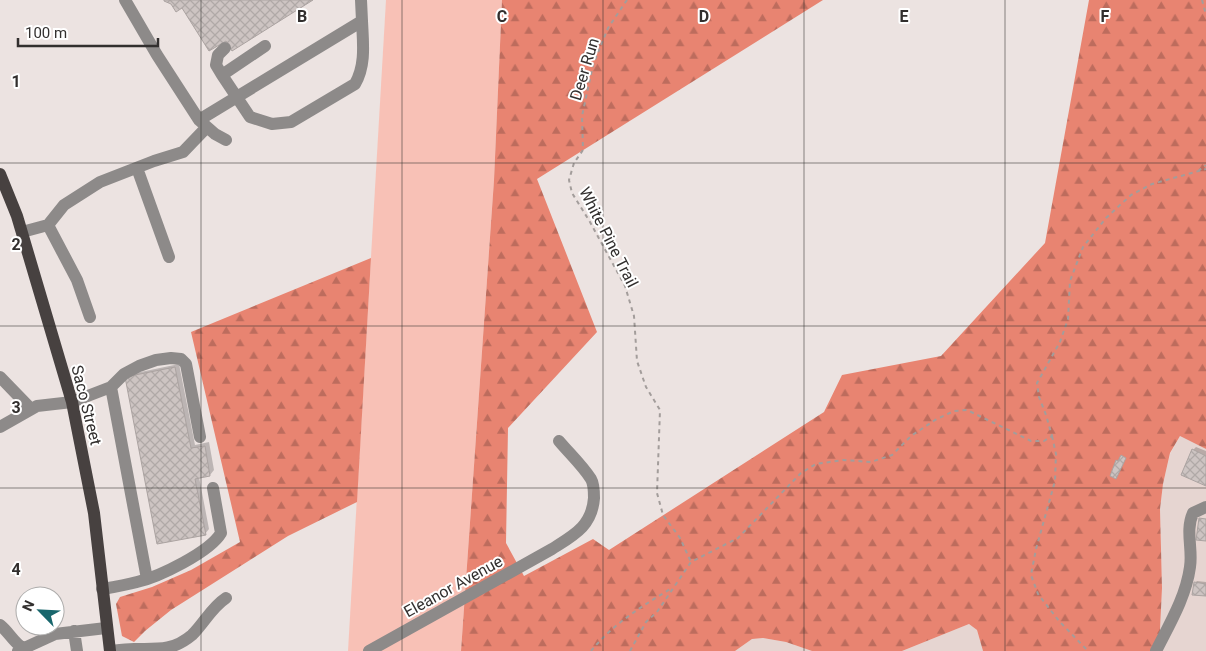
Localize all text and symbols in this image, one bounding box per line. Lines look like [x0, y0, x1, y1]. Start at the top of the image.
text: B [297, 7, 307, 26]
text: C [497, 7, 507, 26]
text: D [699, 7, 709, 26]
text: E [900, 7, 909, 26]
text: F [1101, 7, 1110, 26]
scale bar [18, 15, 158, 47]
text: 100 m [25, 24, 67, 42]
street label: Deer Run [566, 36, 603, 103]
text: 1 [11, 72, 21, 91]
street label: White Pine Trail [575, 184, 642, 291]
text: 2 [11, 235, 21, 254]
street label: Saco Street [67, 363, 106, 447]
text: 3 [11, 398, 21, 417]
street label: Eleanor Avenue [401, 552, 506, 621]
text: 4 [11, 560, 21, 579]
north arrow [15, 586, 65, 636]
text: N [19, 598, 37, 613]

